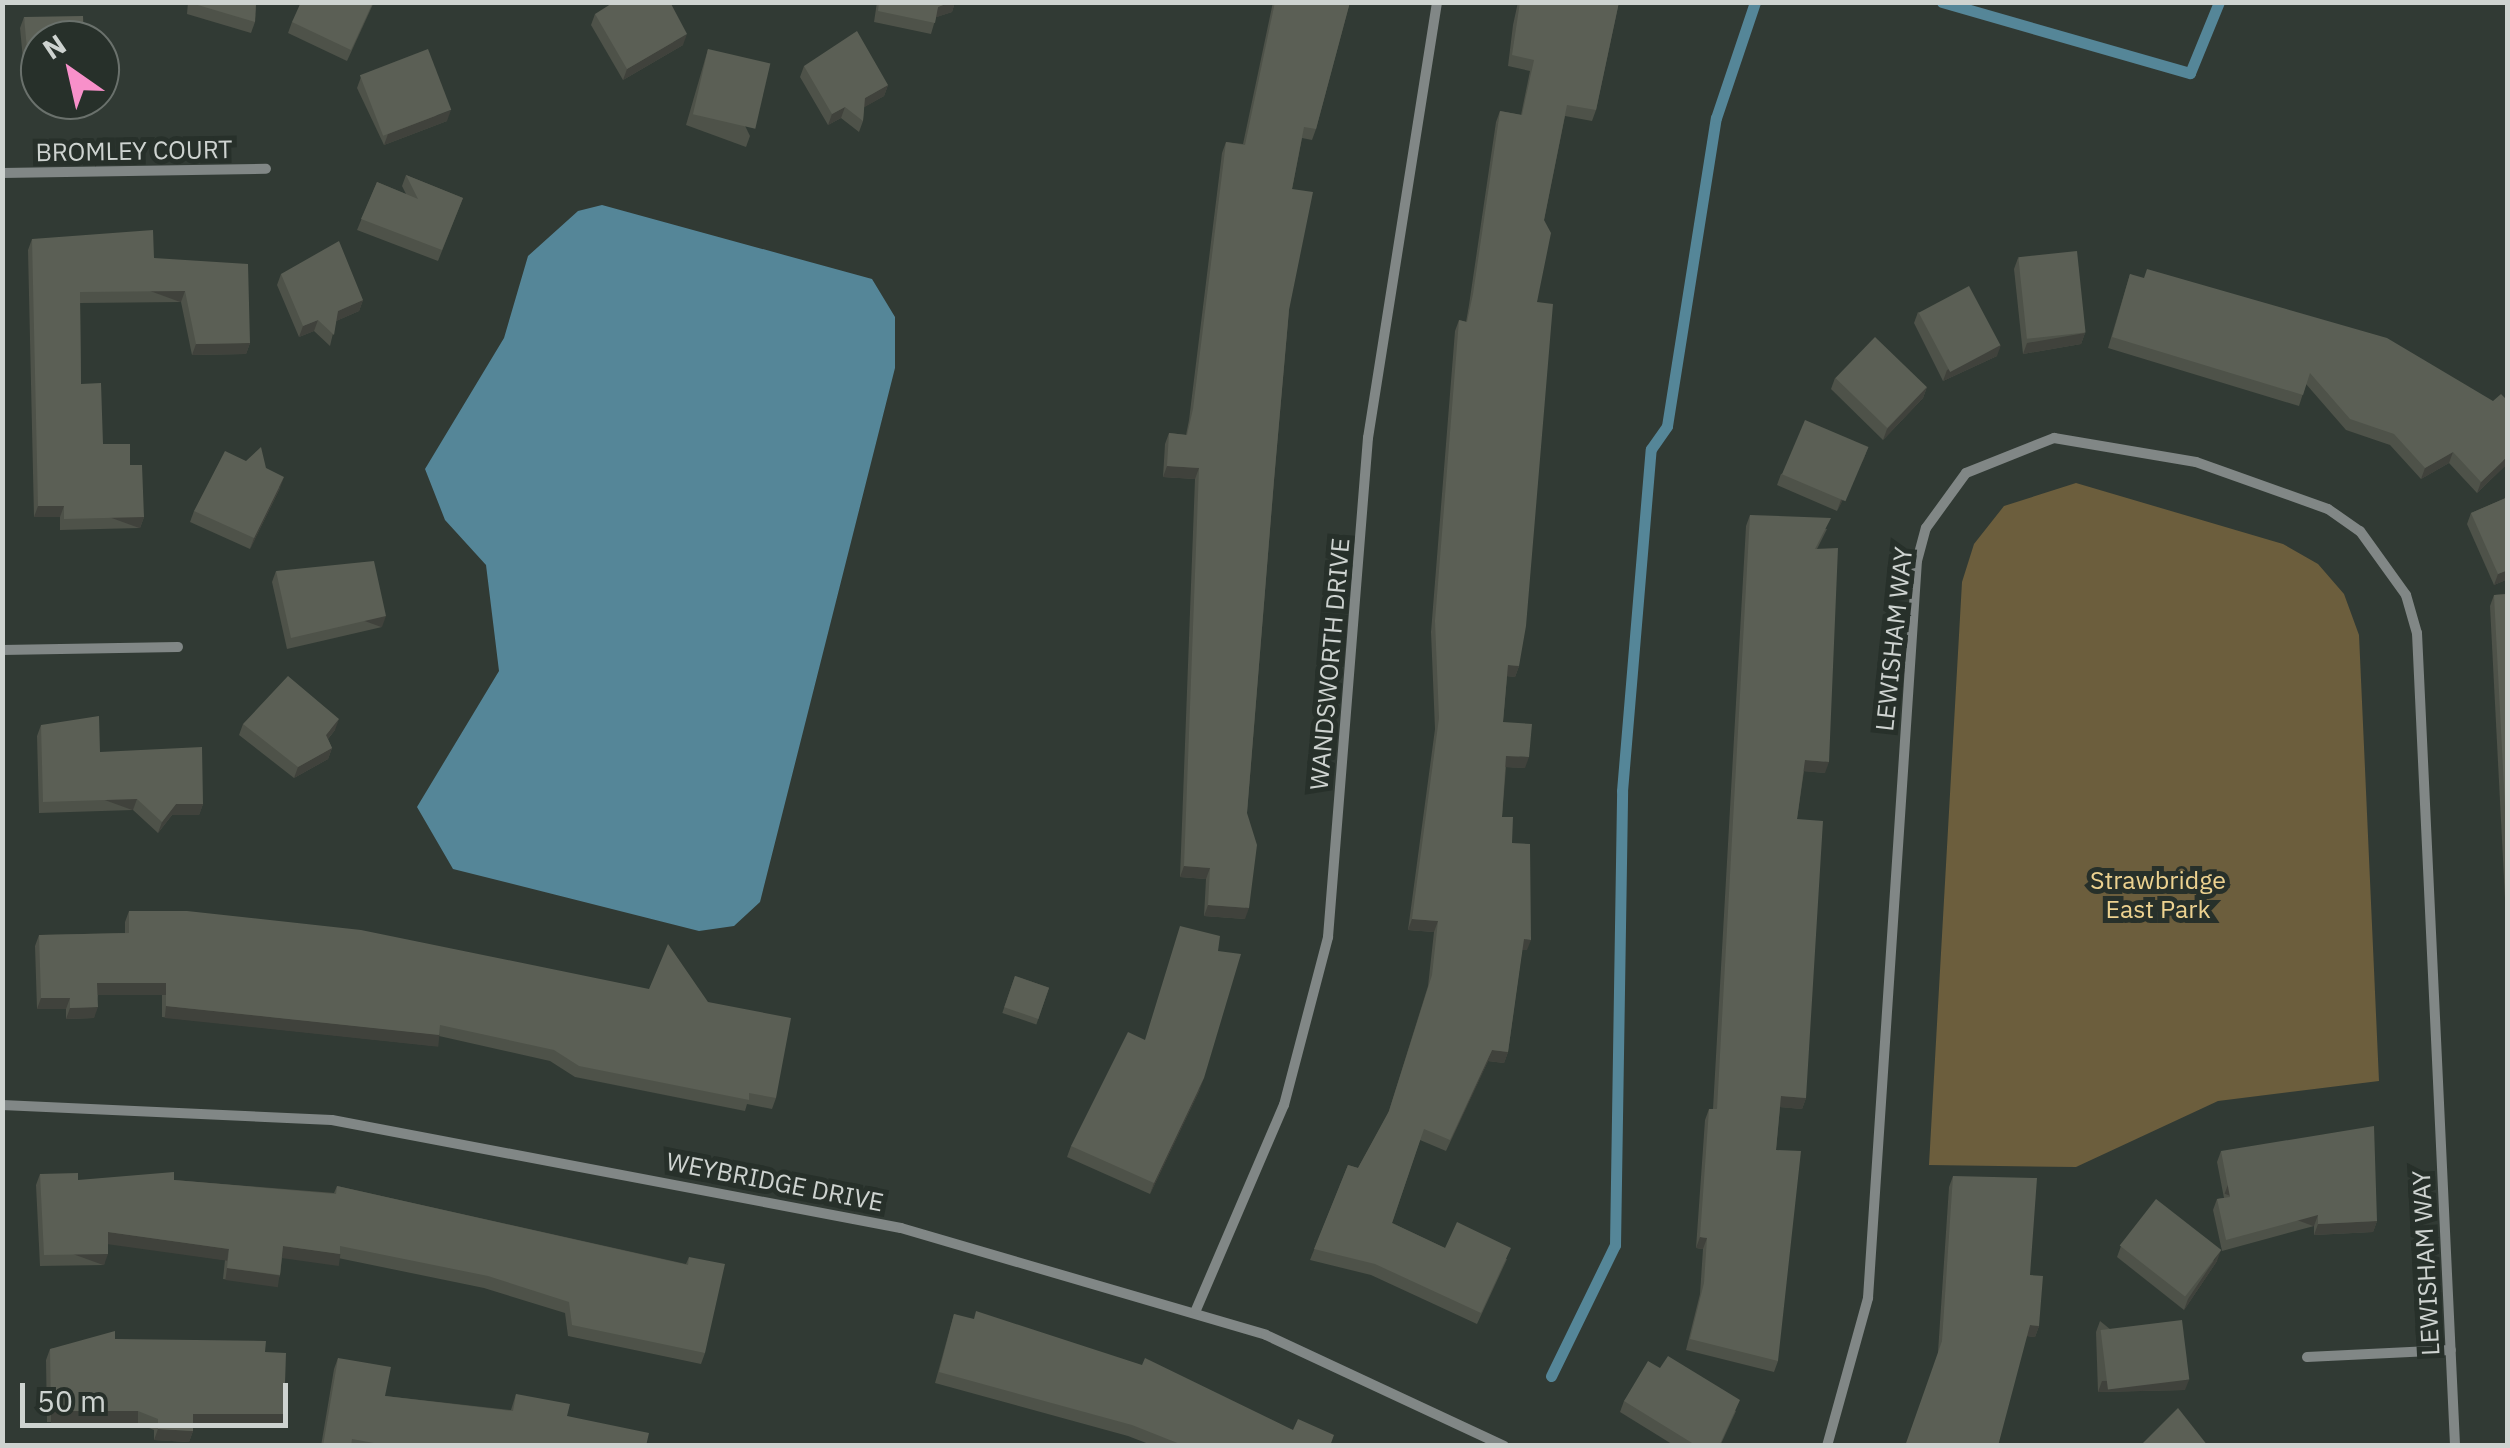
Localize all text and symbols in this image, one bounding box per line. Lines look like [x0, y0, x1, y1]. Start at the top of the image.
north arrow [20, 20, 120, 120]
text: N [35, 25, 73, 67]
street label: BROMLEY COURT [35, 134, 233, 168]
street label: WANDSWORTH DRIVE [1304, 537, 1356, 791]
street label: LEWISHAM WAY [1869, 545, 1919, 733]
park label: Strawbridge East Park [2090, 866, 2226, 925]
street label: WEYBRIDGE DRIVE [664, 1146, 886, 1218]
street label: LEWISHAM WAY [2406, 1170, 2446, 1356]
scale bar [25, 1363, 292, 1425]
text: 50 m [37, 1381, 106, 1420]

